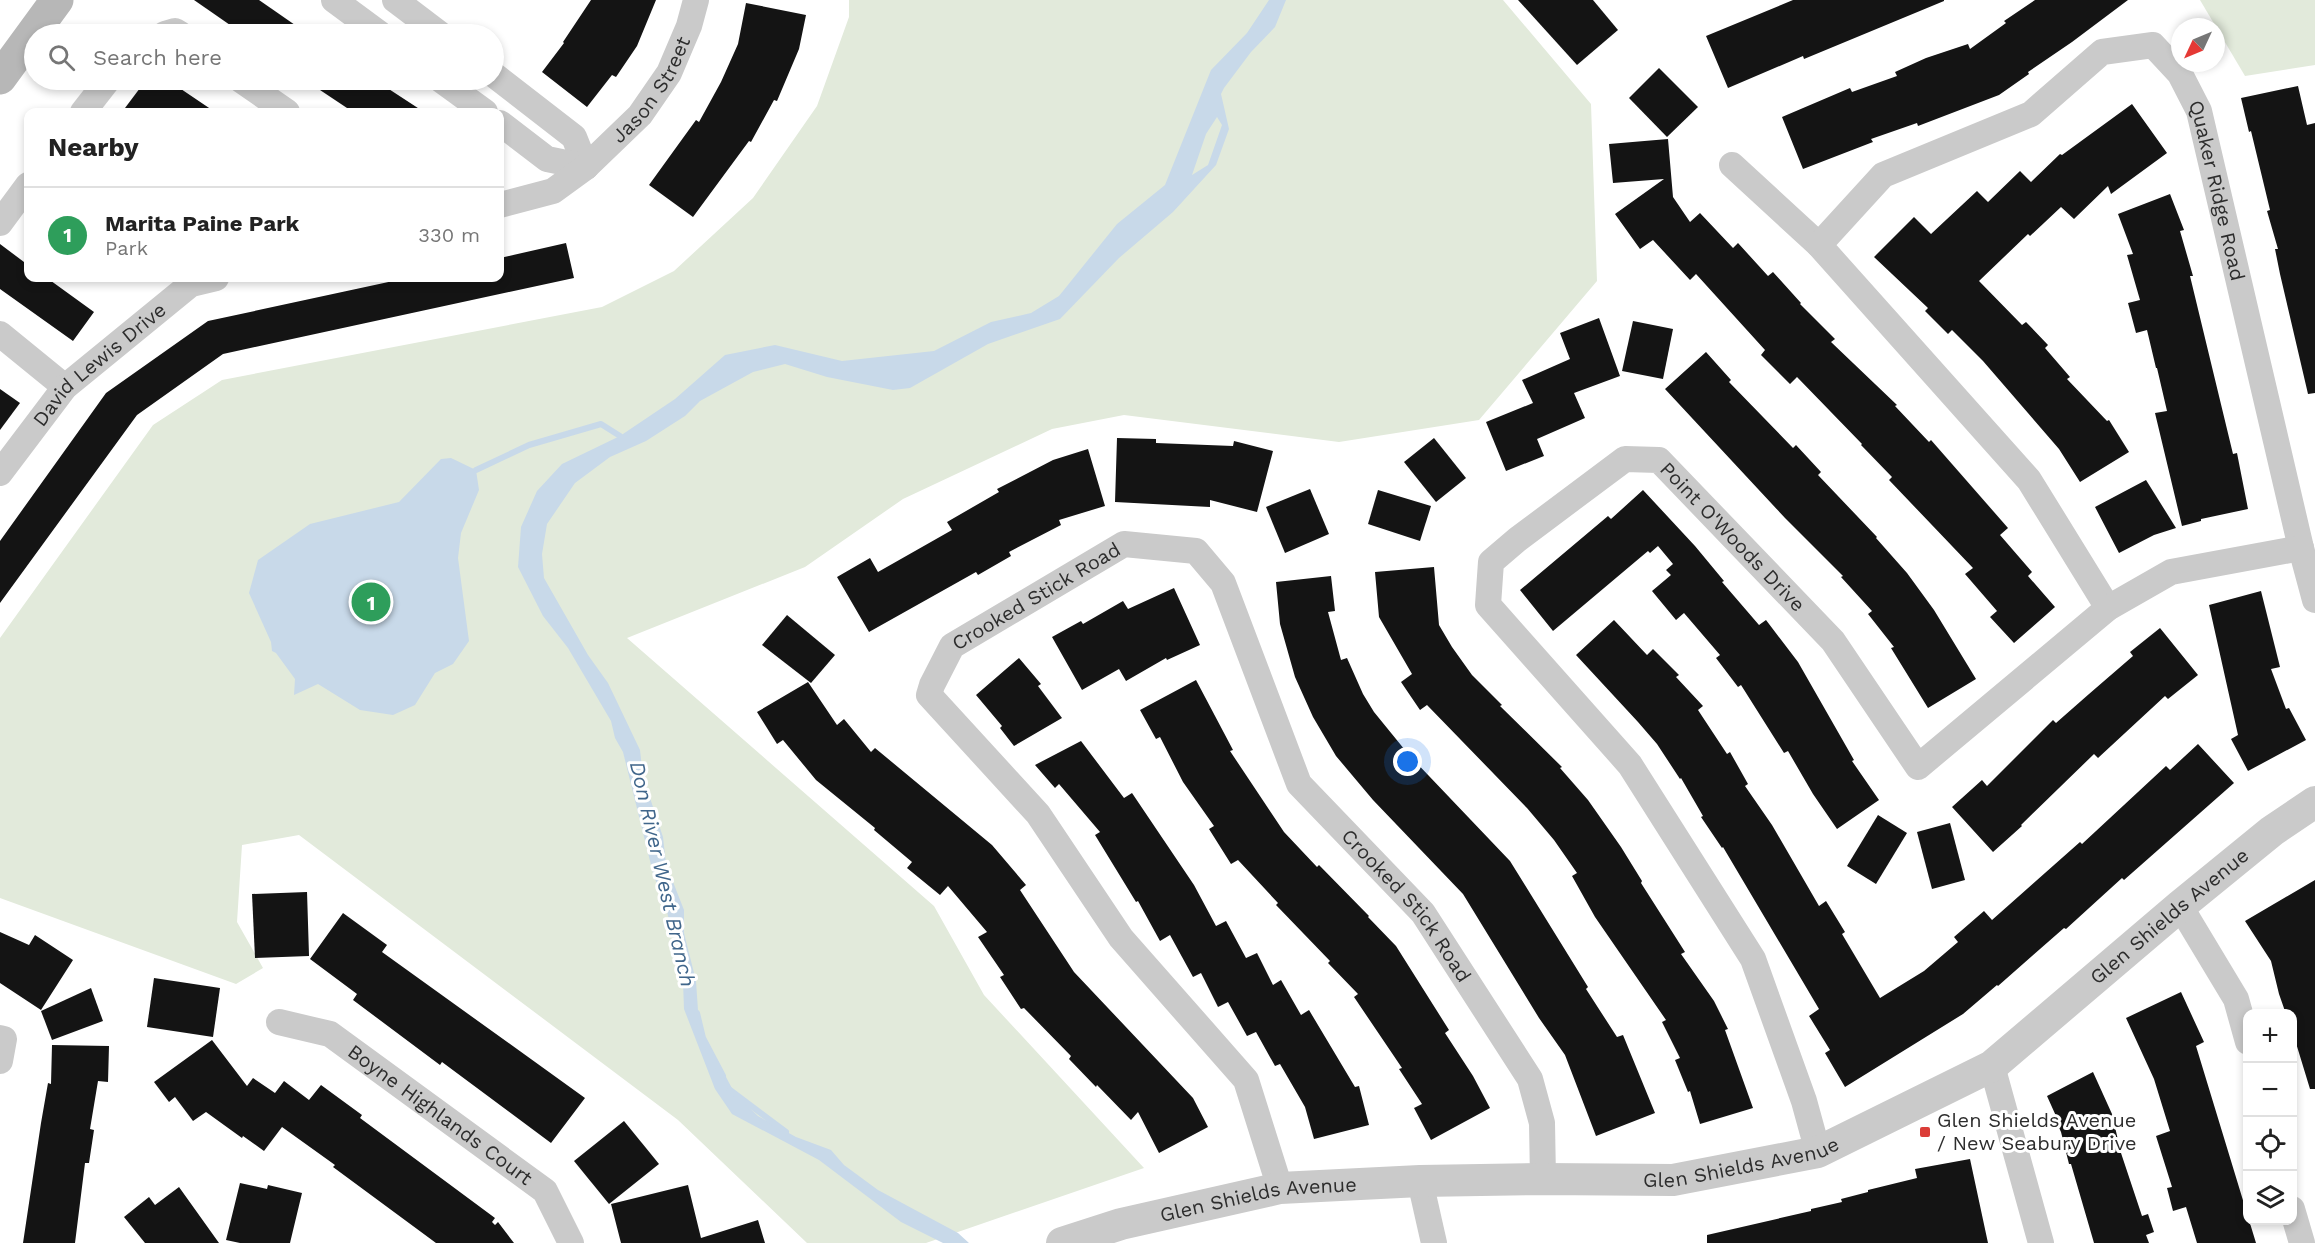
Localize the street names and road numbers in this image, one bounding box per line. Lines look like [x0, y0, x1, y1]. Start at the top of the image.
street label: Jason Street [607, 32, 695, 148]
street label: Quaker Ridge Road [2183, 96, 2250, 283]
street label: David Lewis Drive [28, 298, 171, 431]
street label: Point O'Woods Drive [1655, 457, 1810, 617]
street label: Crooked Stick Road [947, 537, 1125, 655]
street label: Crooked Stick Road [1337, 824, 1476, 986]
street label: Glen Shields Avenue [2085, 843, 2253, 989]
street label: Boyne Highlands Court [343, 1039, 538, 1190]
street label: Glen Shields Avenue [1643, 1132, 1843, 1192]
street label: Glen Shields Avenue [1158, 1172, 1357, 1227]

